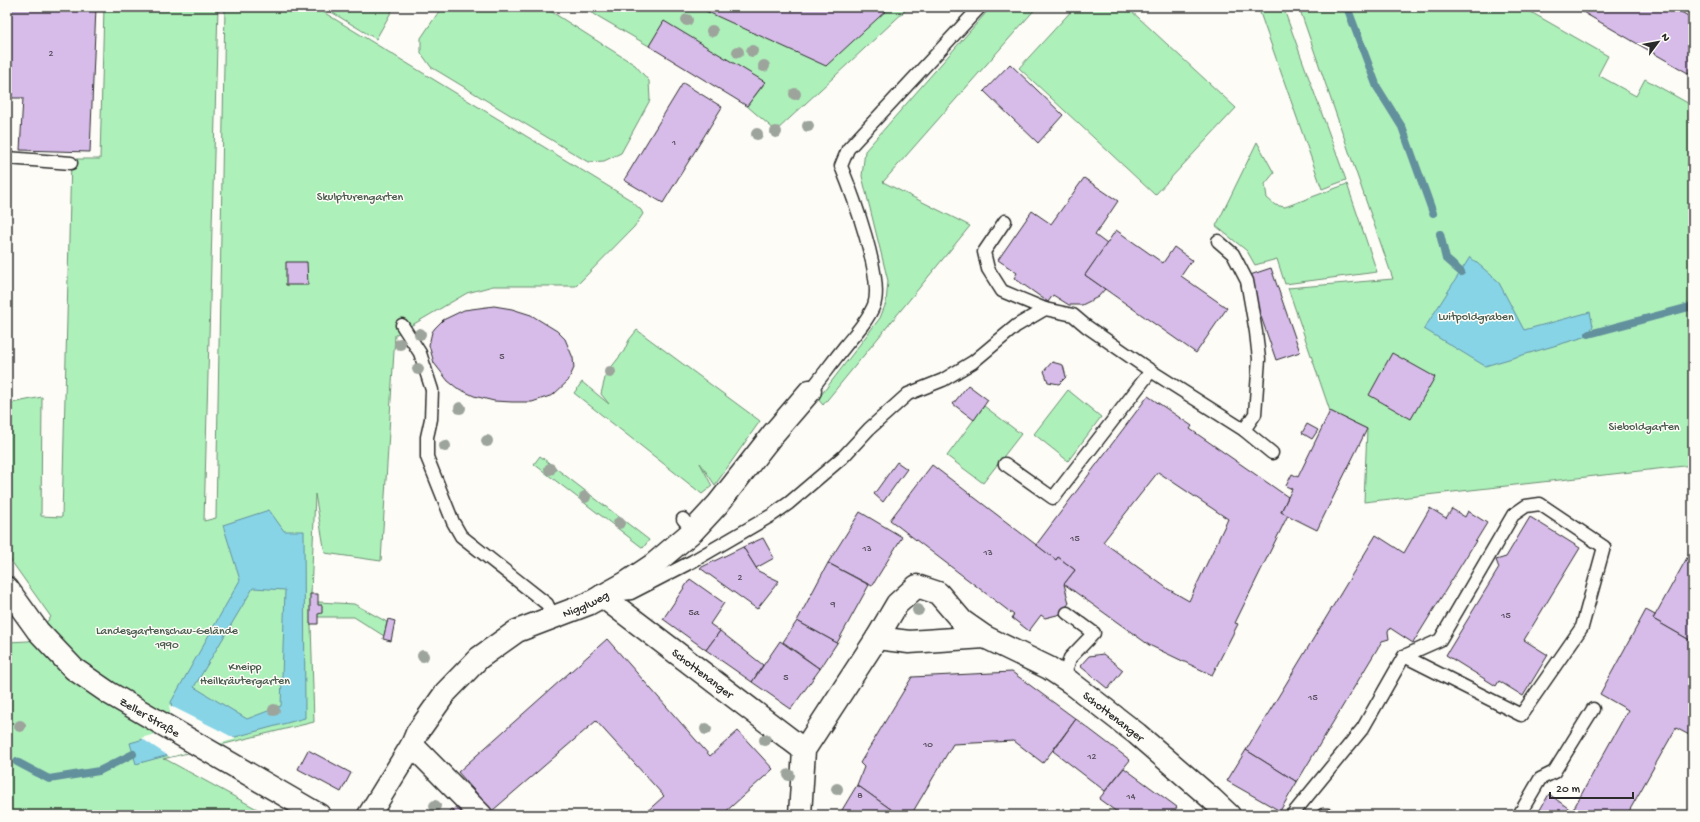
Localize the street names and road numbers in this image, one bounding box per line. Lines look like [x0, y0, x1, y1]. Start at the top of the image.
street label: Nigglweg [561, 589, 612, 622]
street label: Schottenanger [668, 647, 737, 704]
street label: Schottenanger [1079, 689, 1147, 747]
street label: Zeller Straße [116, 695, 182, 742]

